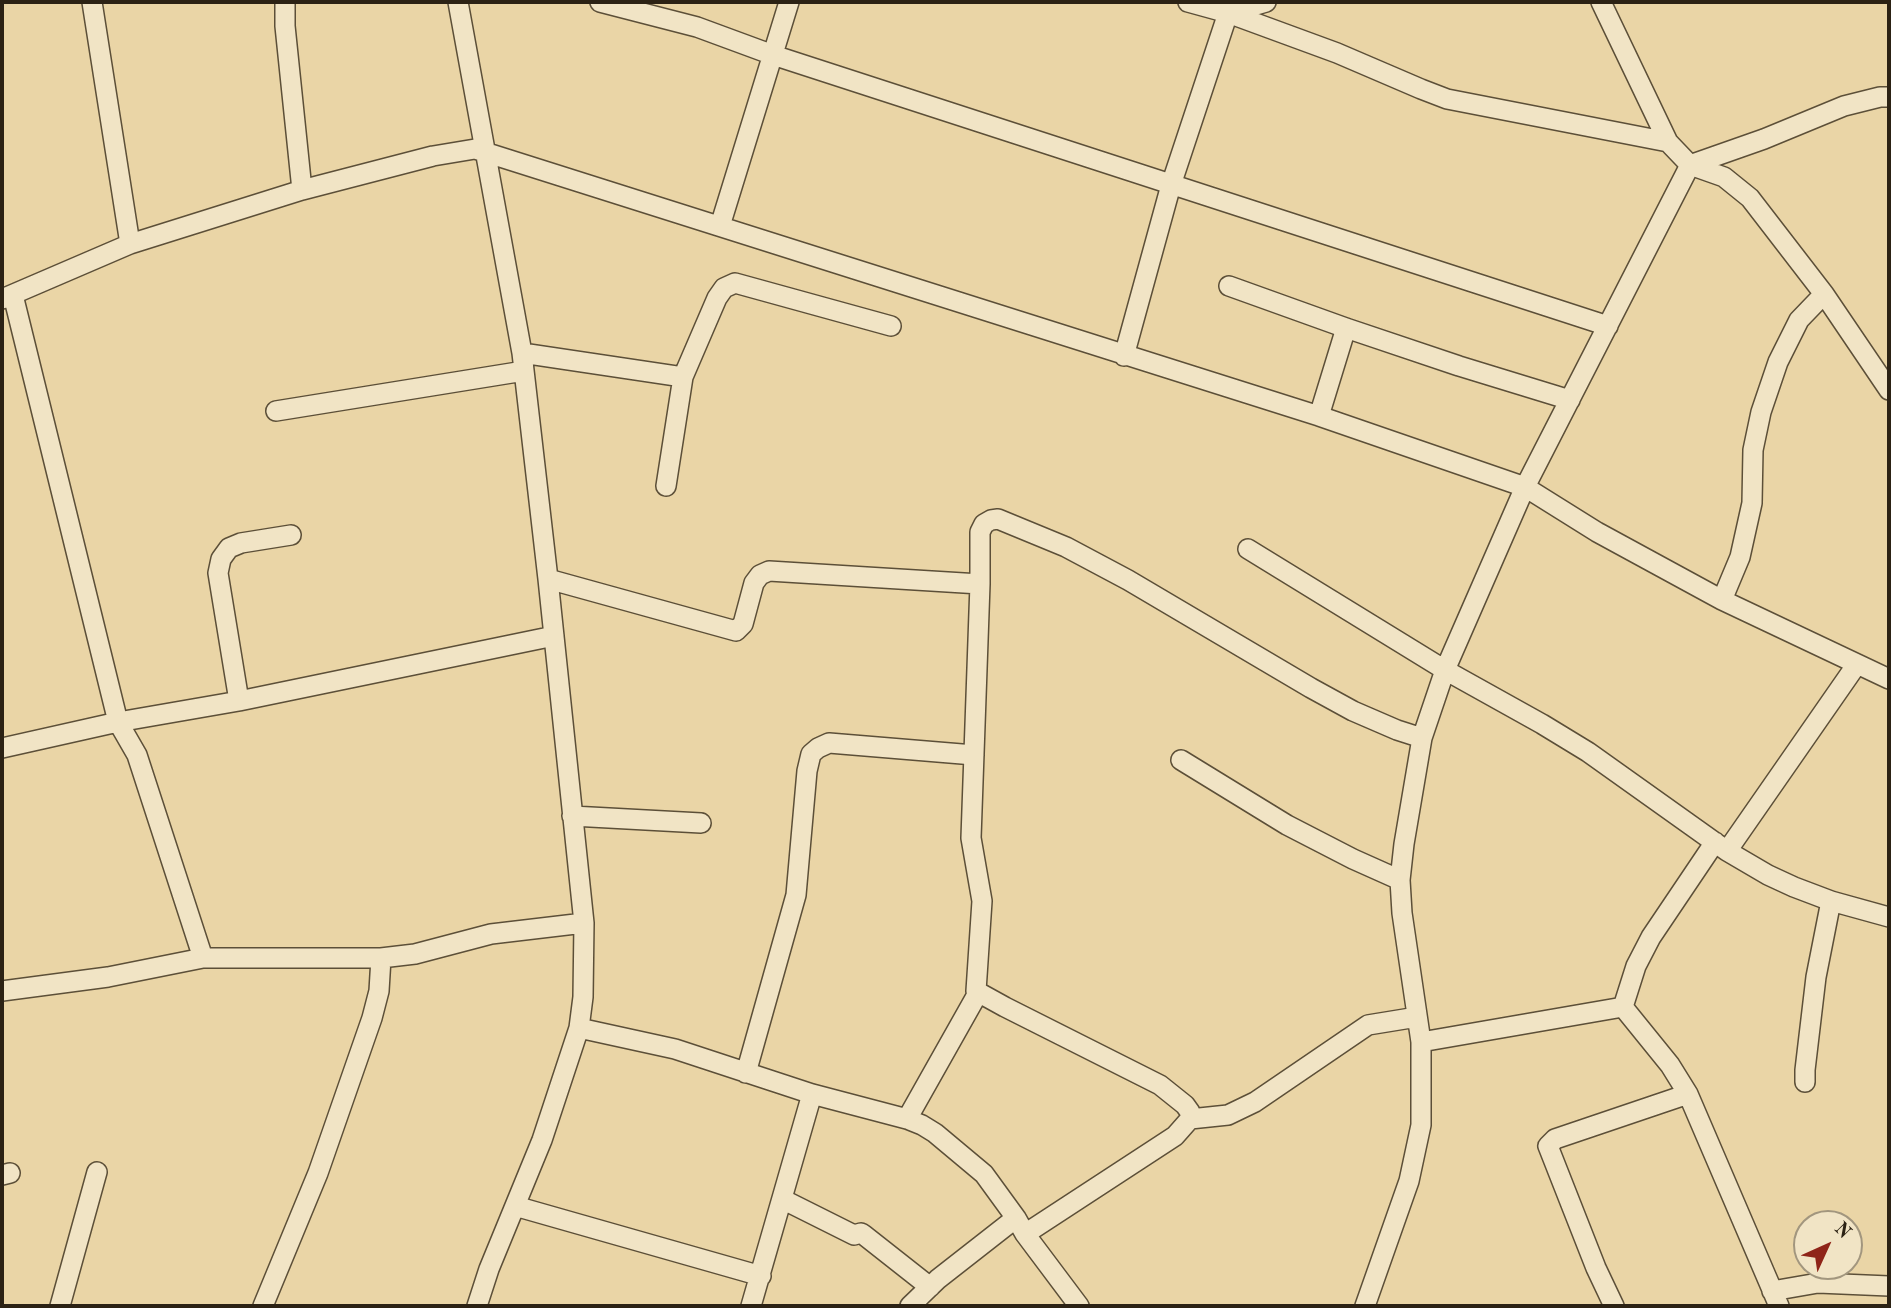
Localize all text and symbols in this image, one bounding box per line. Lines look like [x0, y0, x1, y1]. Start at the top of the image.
north arrow [1793, 1210, 1863, 1280]
text: N [1830, 1219, 1854, 1243]

